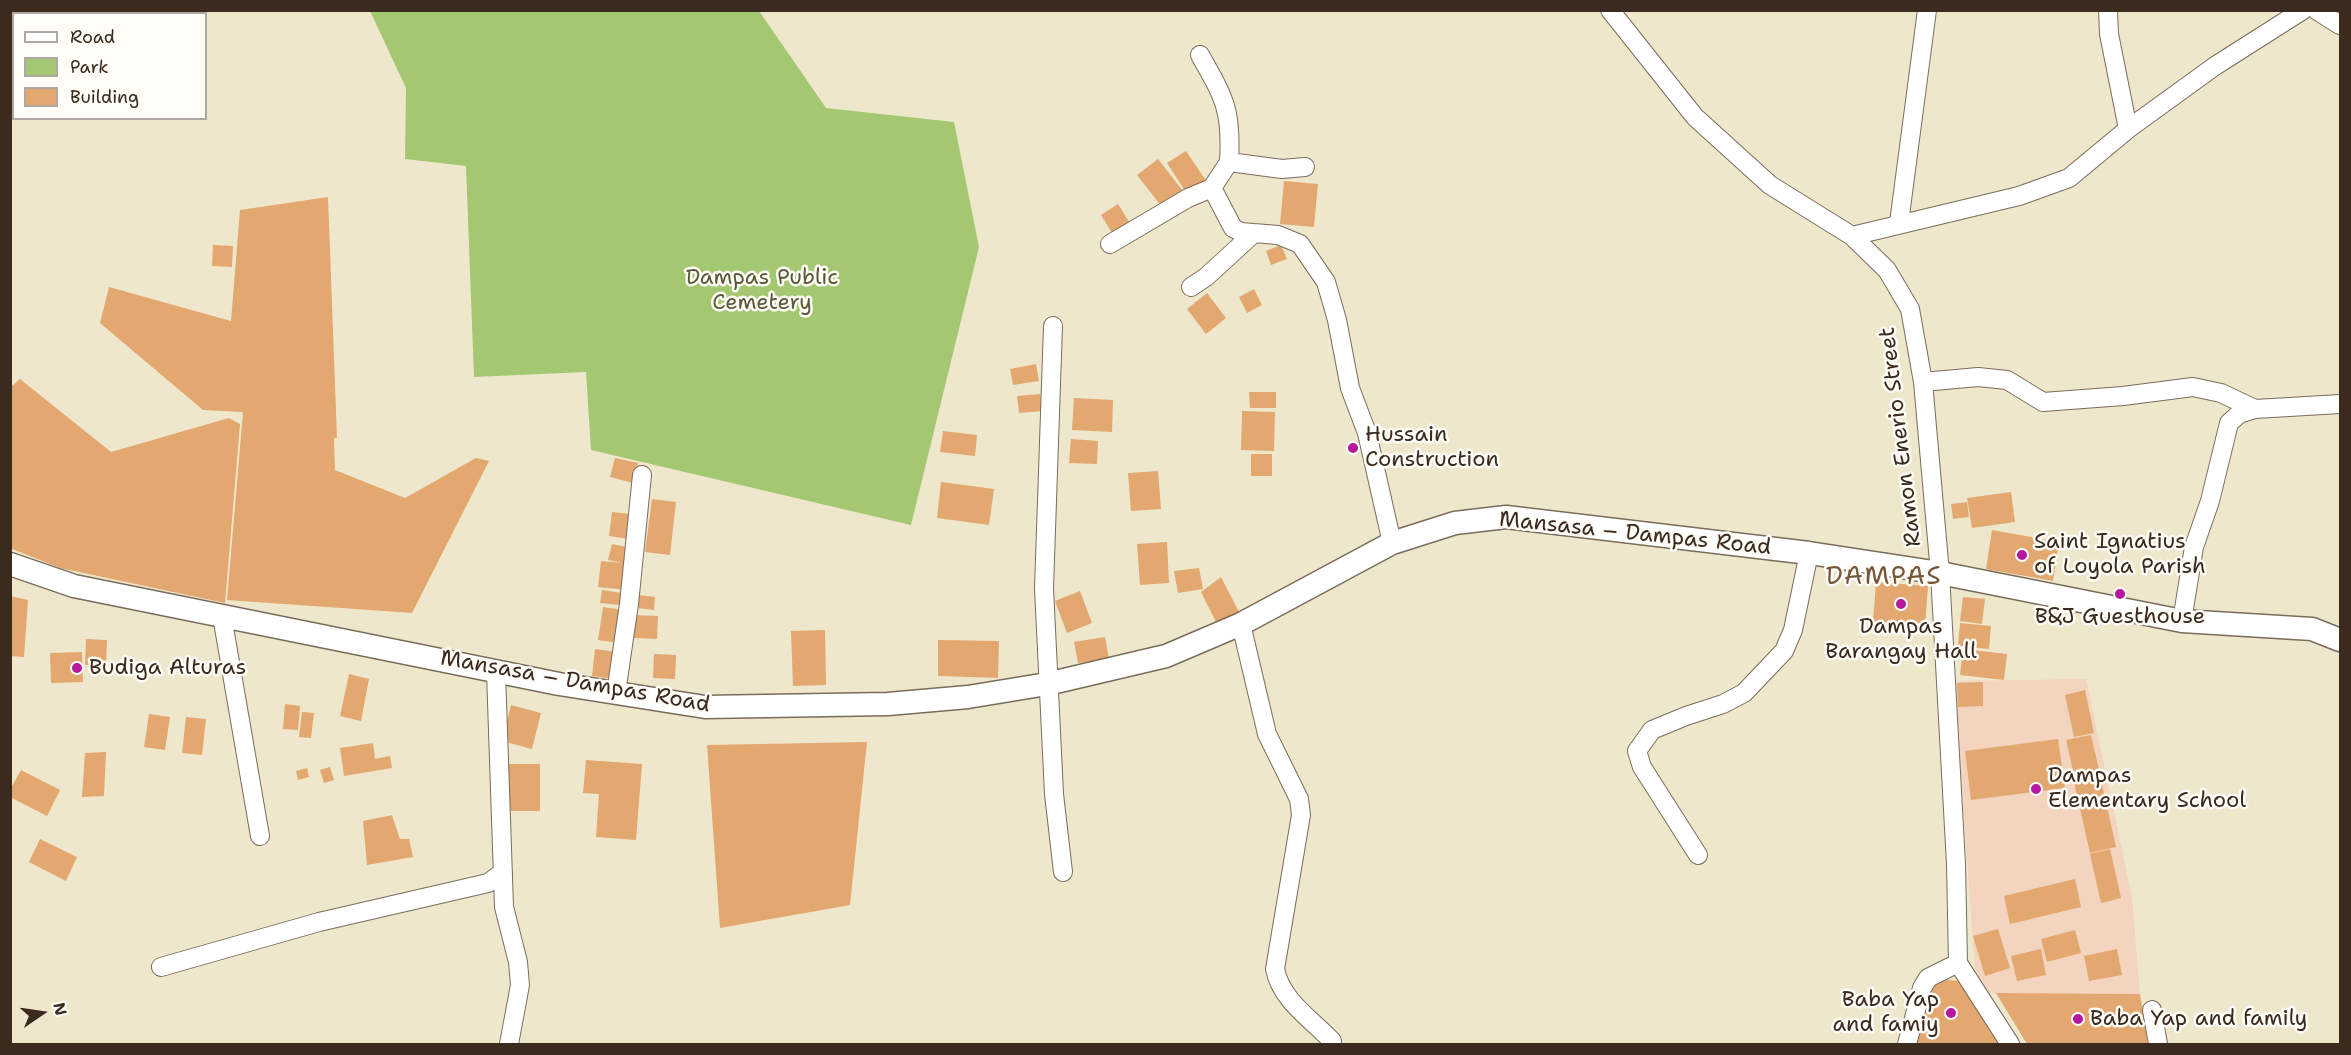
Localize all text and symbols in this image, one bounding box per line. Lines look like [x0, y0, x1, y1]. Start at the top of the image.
legend [12, 12, 207, 120]
text: Road [70, 25, 115, 49]
text: Park [70, 55, 109, 79]
text: Building [70, 85, 139, 109]
park label: Dampas Public Cemetery [686, 265, 838, 316]
street label: Ramon Enerio Street [1874, 326, 1928, 548]
place label: Hussain Construction [1365, 422, 1499, 474]
marker: Hussain Construction [1346, 441, 1360, 455]
street label: Mansasa – Dampas Road [1498, 507, 1772, 561]
place label: Saint Ignatius of Loyola Parish [2034, 529, 2206, 580]
marker: Saint Ignatius of Loyola Parish [2015, 548, 2029, 562]
district label: DAMPAS [1826, 561, 1942, 593]
marker: B&J Guesthouse [2113, 587, 2127, 601]
marker: Dampas Barangay Hall [1894, 597, 1908, 611]
place label: B&J Guesthouse [2035, 604, 2205, 630]
place label: Dampas Barangay Hall [1825, 614, 1977, 666]
street label: Mansasa – Dampas Road [438, 645, 712, 719]
place label: Budiga Alturas [89, 655, 246, 681]
marker: Budiga Alturas [70, 661, 84, 675]
place label: Dampas Elementary School [2048, 763, 2246, 814]
marker: Dampas Elementary School [2029, 782, 2043, 796]
north arrow [12, 983, 72, 1043]
place label: Baba Yap and famiy [1832, 987, 1939, 1038]
text: N [48, 1000, 72, 1017]
marker: Baba Yap and famiy [1944, 1006, 1958, 1020]
place label: Baba Yap and family [2090, 1006, 2307, 1032]
marker: Baba Yap and family [2071, 1012, 2085, 1026]

